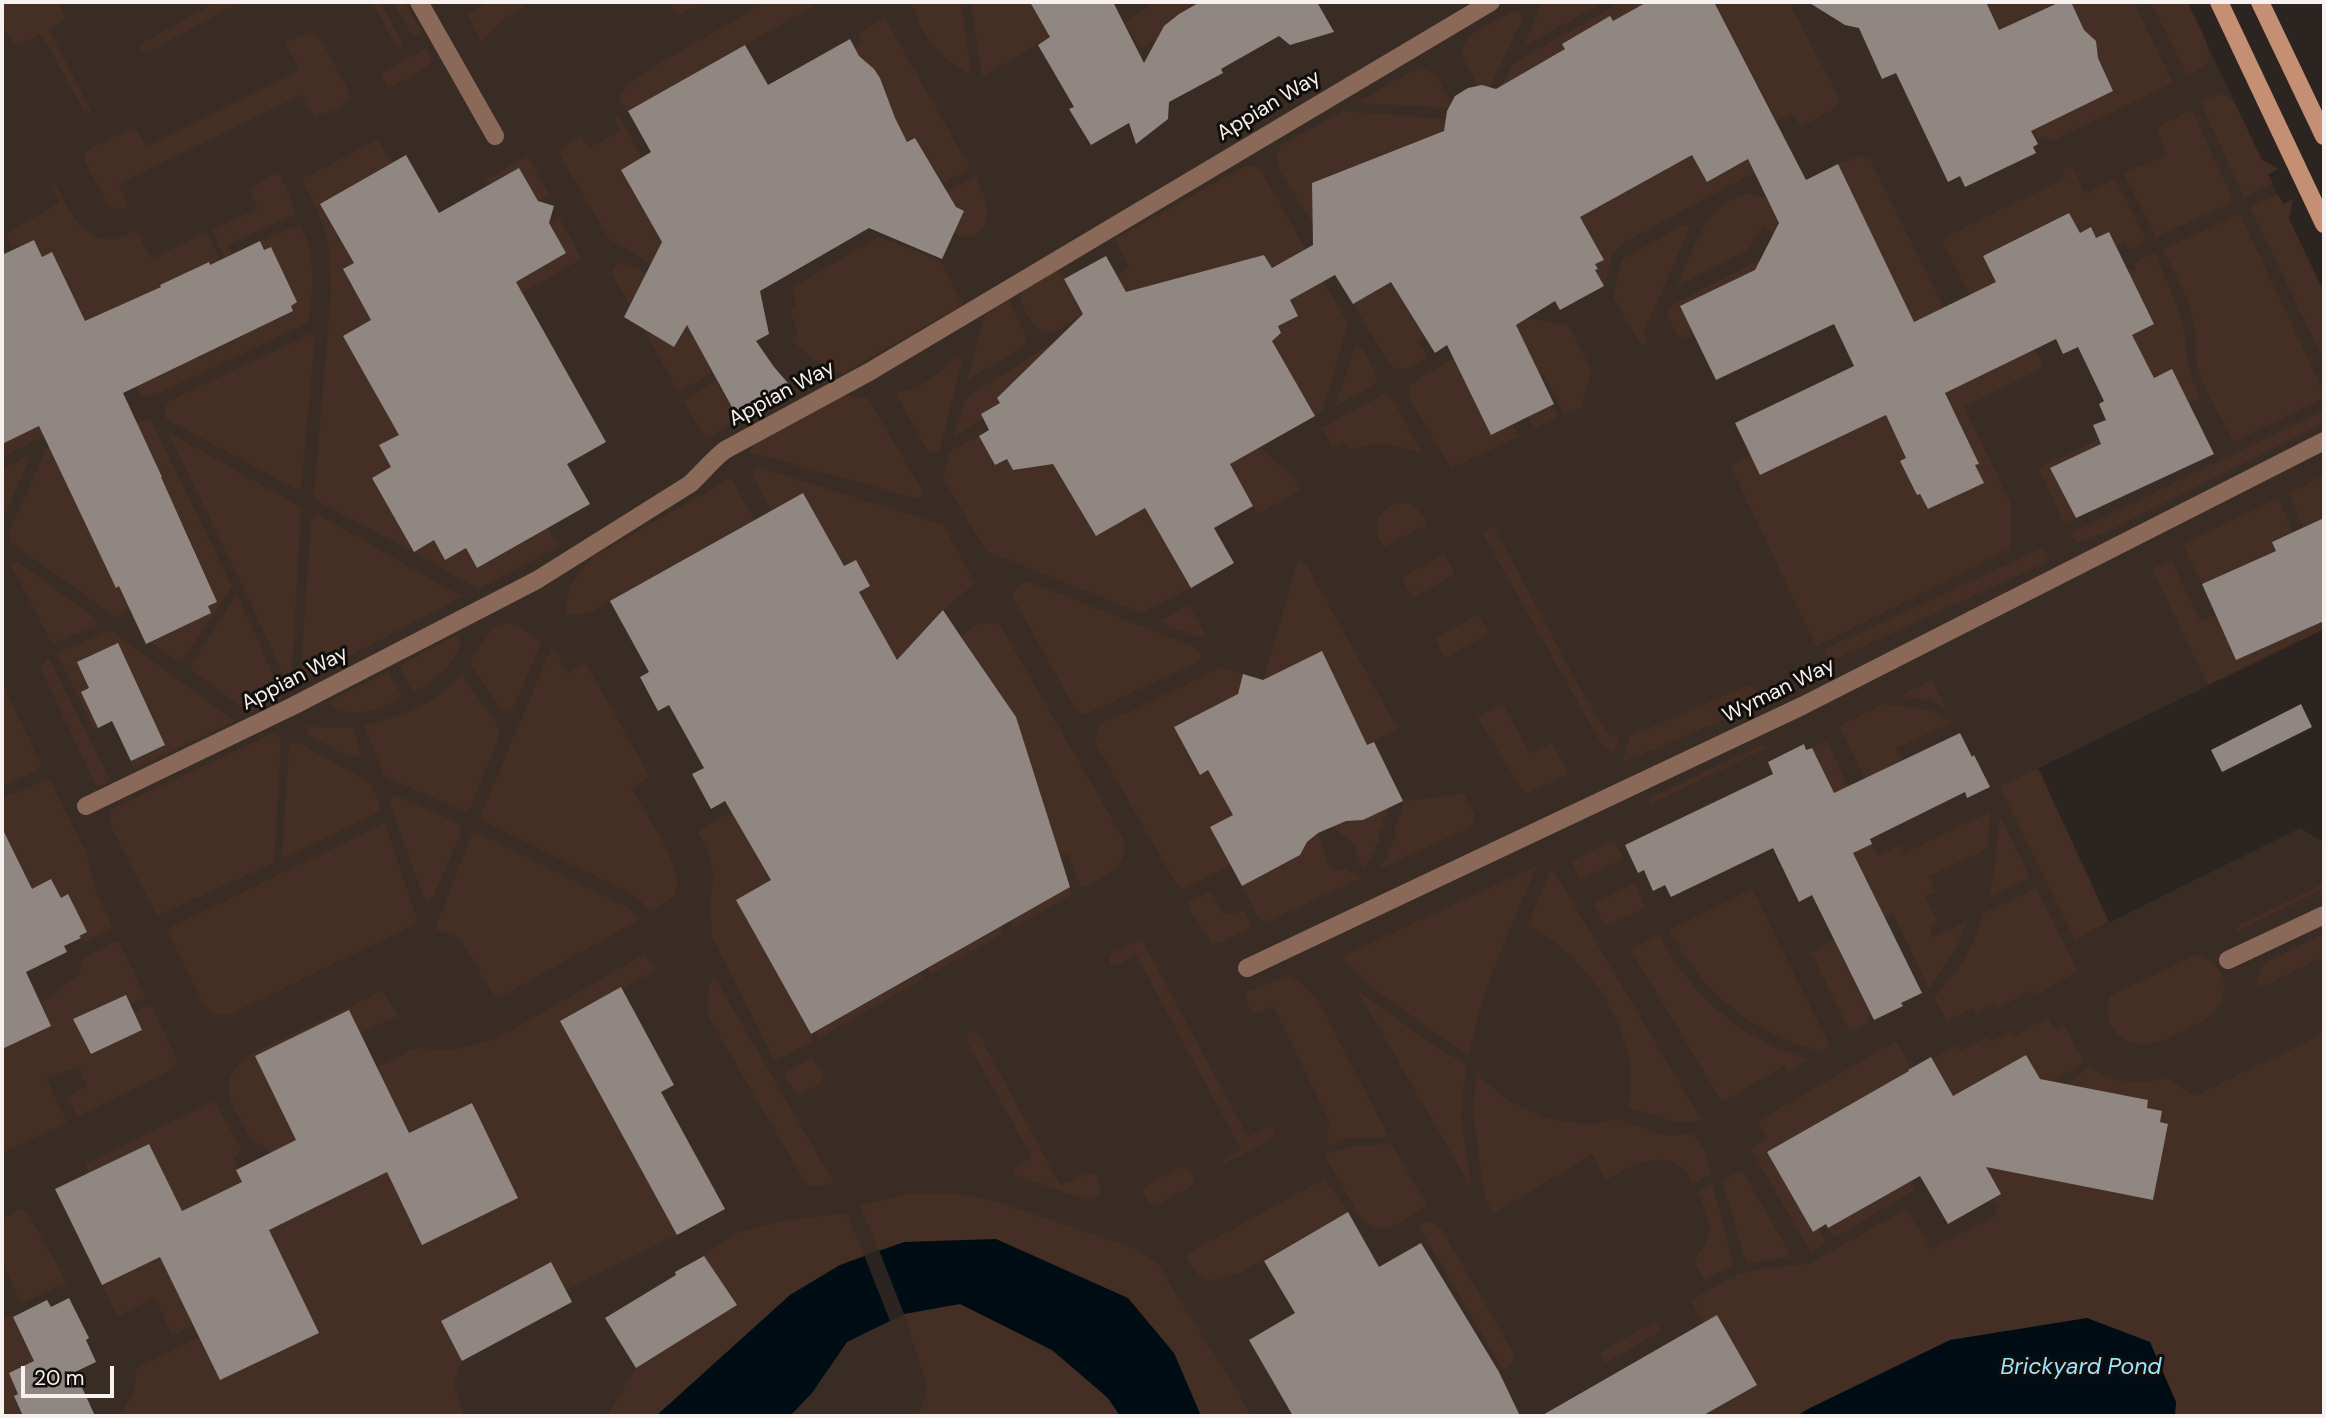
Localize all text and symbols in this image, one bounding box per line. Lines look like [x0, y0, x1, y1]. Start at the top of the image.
street label: Appian Way [1213, 65, 1325, 147]
street label: Appian Way [725, 356, 839, 432]
street label: Appian Way [237, 641, 353, 717]
street label: Wyman Way [1719, 653, 1839, 729]
scale bar [24, 1352, 117, 1396]
water label: Brickyard Pond [2000, 1354, 2162, 1382]
text: 20 m [34, 1364, 85, 1392]

